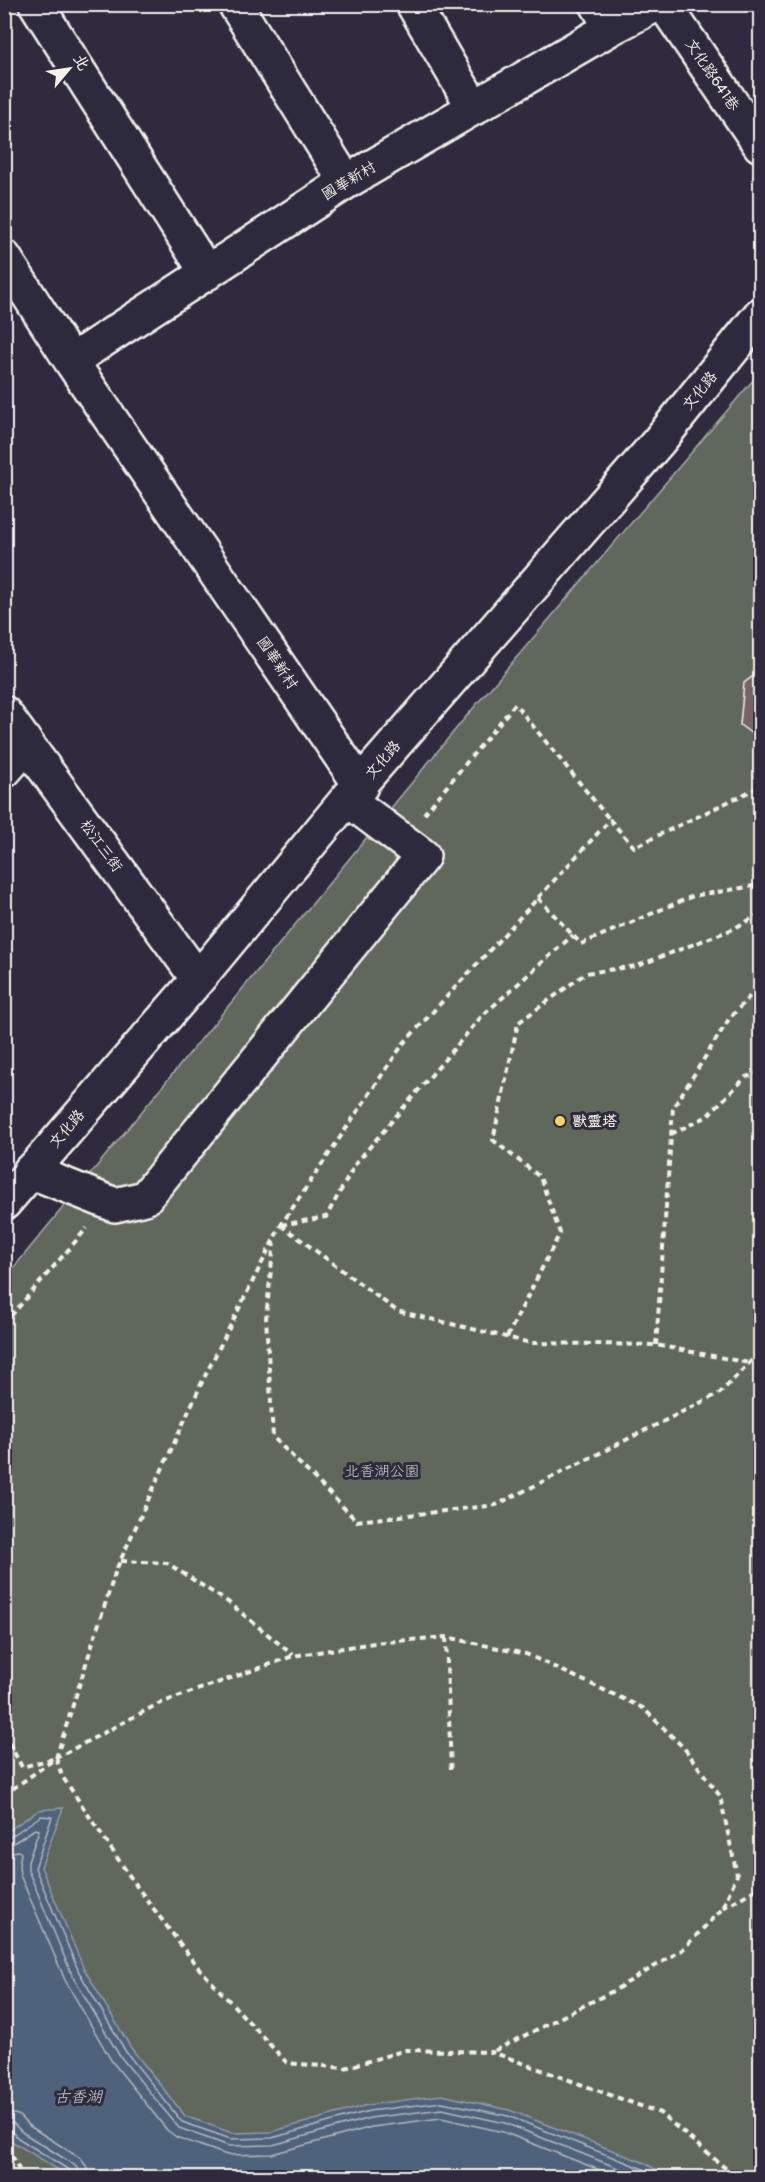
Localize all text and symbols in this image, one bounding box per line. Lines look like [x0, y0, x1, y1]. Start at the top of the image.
street label: 文化路641巷 [681, 35, 743, 115]
north arrow [39, 39, 99, 99]
text: 北 [69, 50, 94, 74]
street label: 國華新村 [318, 157, 380, 205]
street label: 文化路 [678, 368, 722, 414]
street label: 國華新村 [252, 633, 302, 693]
street label: 文化路 [361, 737, 405, 783]
street label: 松江三街 [76, 816, 126, 876]
street label: 文化路 [45, 1106, 89, 1152]
place label: 獸靈塔 [572, 1112, 617, 1131]
marker: 獸靈塔 [553, 1114, 567, 1128]
park label: 北香湖公園 [344, 1462, 420, 1481]
water label: 古香湖 [54, 2087, 104, 2107]

